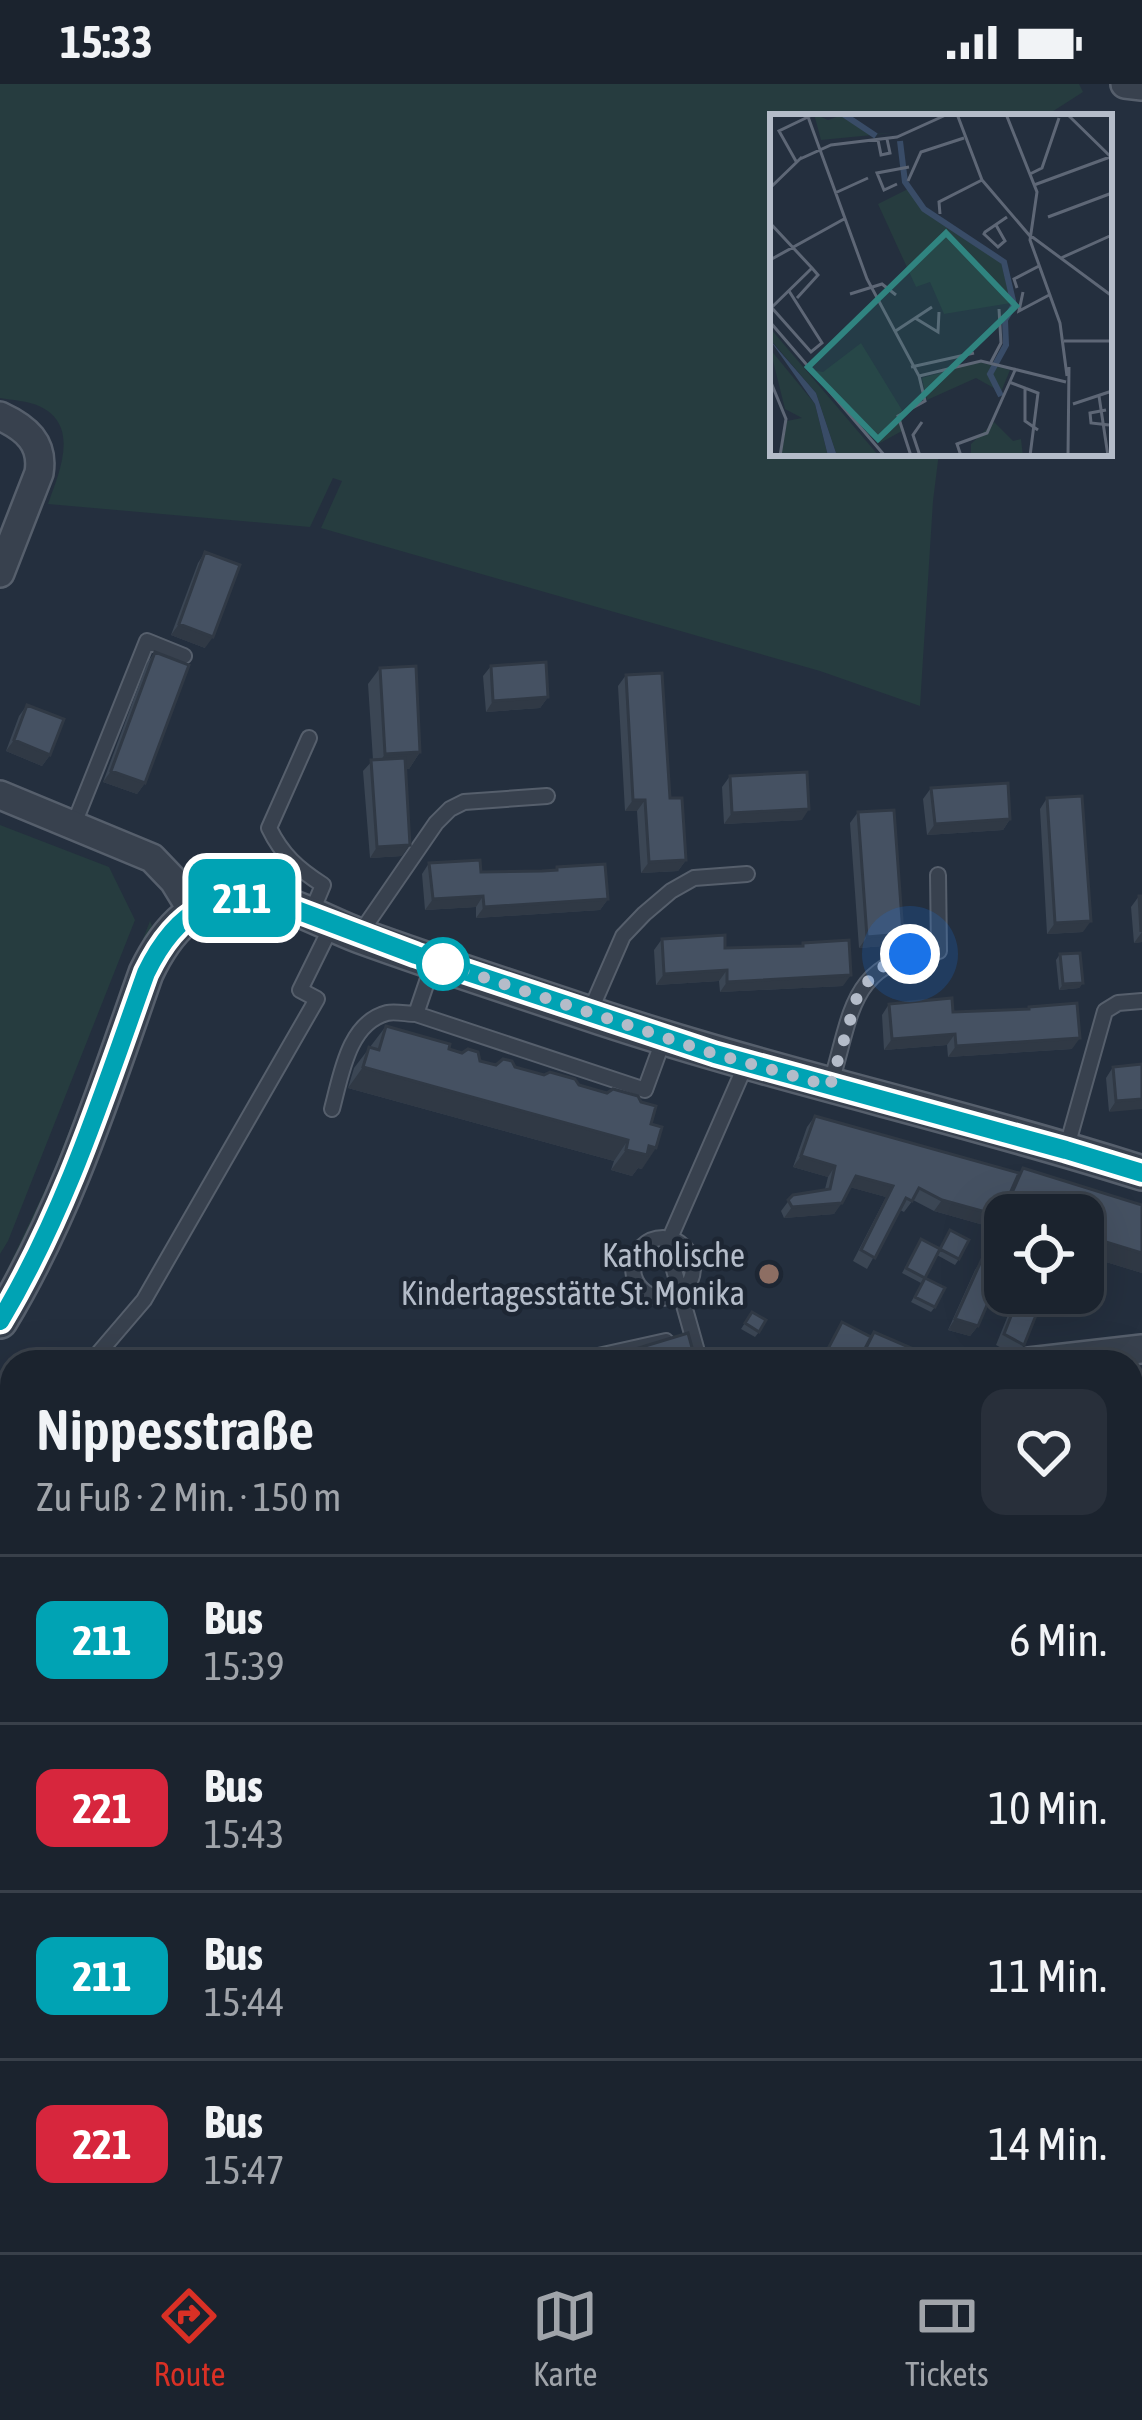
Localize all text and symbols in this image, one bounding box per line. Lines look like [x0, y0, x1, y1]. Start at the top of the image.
text: 15:33 [60, 16, 153, 68]
inset map [770, 114, 1112, 456]
line badge: 211 [173, 859, 311, 937]
text: 211 [212, 874, 272, 922]
your location [880, 924, 940, 984]
unlabelled marker [418, 939, 468, 989]
map controls [984, 1194, 1104, 1314]
button: locate [984, 1194, 1104, 1314]
place label: Katholische Kindertagesstätte St. Monika [401, 1236, 745, 1312]
marker: Katholische Kindertagesstätte St. Monika [756, 1261, 782, 1287]
button: heart [981, 1389, 1107, 1515]
text: Nippesstraße [36, 1397, 314, 1462]
text: Zu Fuß · 2 Min. · 150 m [36, 1475, 341, 1519]
text: Bus [204, 1592, 263, 1644]
text: 6 Min. [1009, 1614, 1107, 1666]
text: 211 [72, 1616, 132, 1664]
text: 15:39 [204, 1644, 284, 1688]
text: Bus [204, 1760, 263, 1812]
text: 10 Min. [988, 1782, 1107, 1834]
text: 221 [72, 1784, 132, 1832]
text: 15:43 [204, 1812, 284, 1856]
text: Bus [204, 1928, 263, 1980]
text: 11 Min. [988, 1950, 1107, 2002]
text: 211 [72, 1952, 132, 2000]
text: 15:44 [204, 1980, 284, 2024]
text: Bus [204, 2096, 263, 2148]
text: 14 Min. [988, 2118, 1107, 2170]
text: 221 [72, 2120, 132, 2168]
text: 15:47 [204, 2148, 284, 2192]
tab: Route [153, 2283, 225, 2393]
tab: Karte [532, 2283, 598, 2393]
tab: Tickets [905, 2283, 989, 2393]

